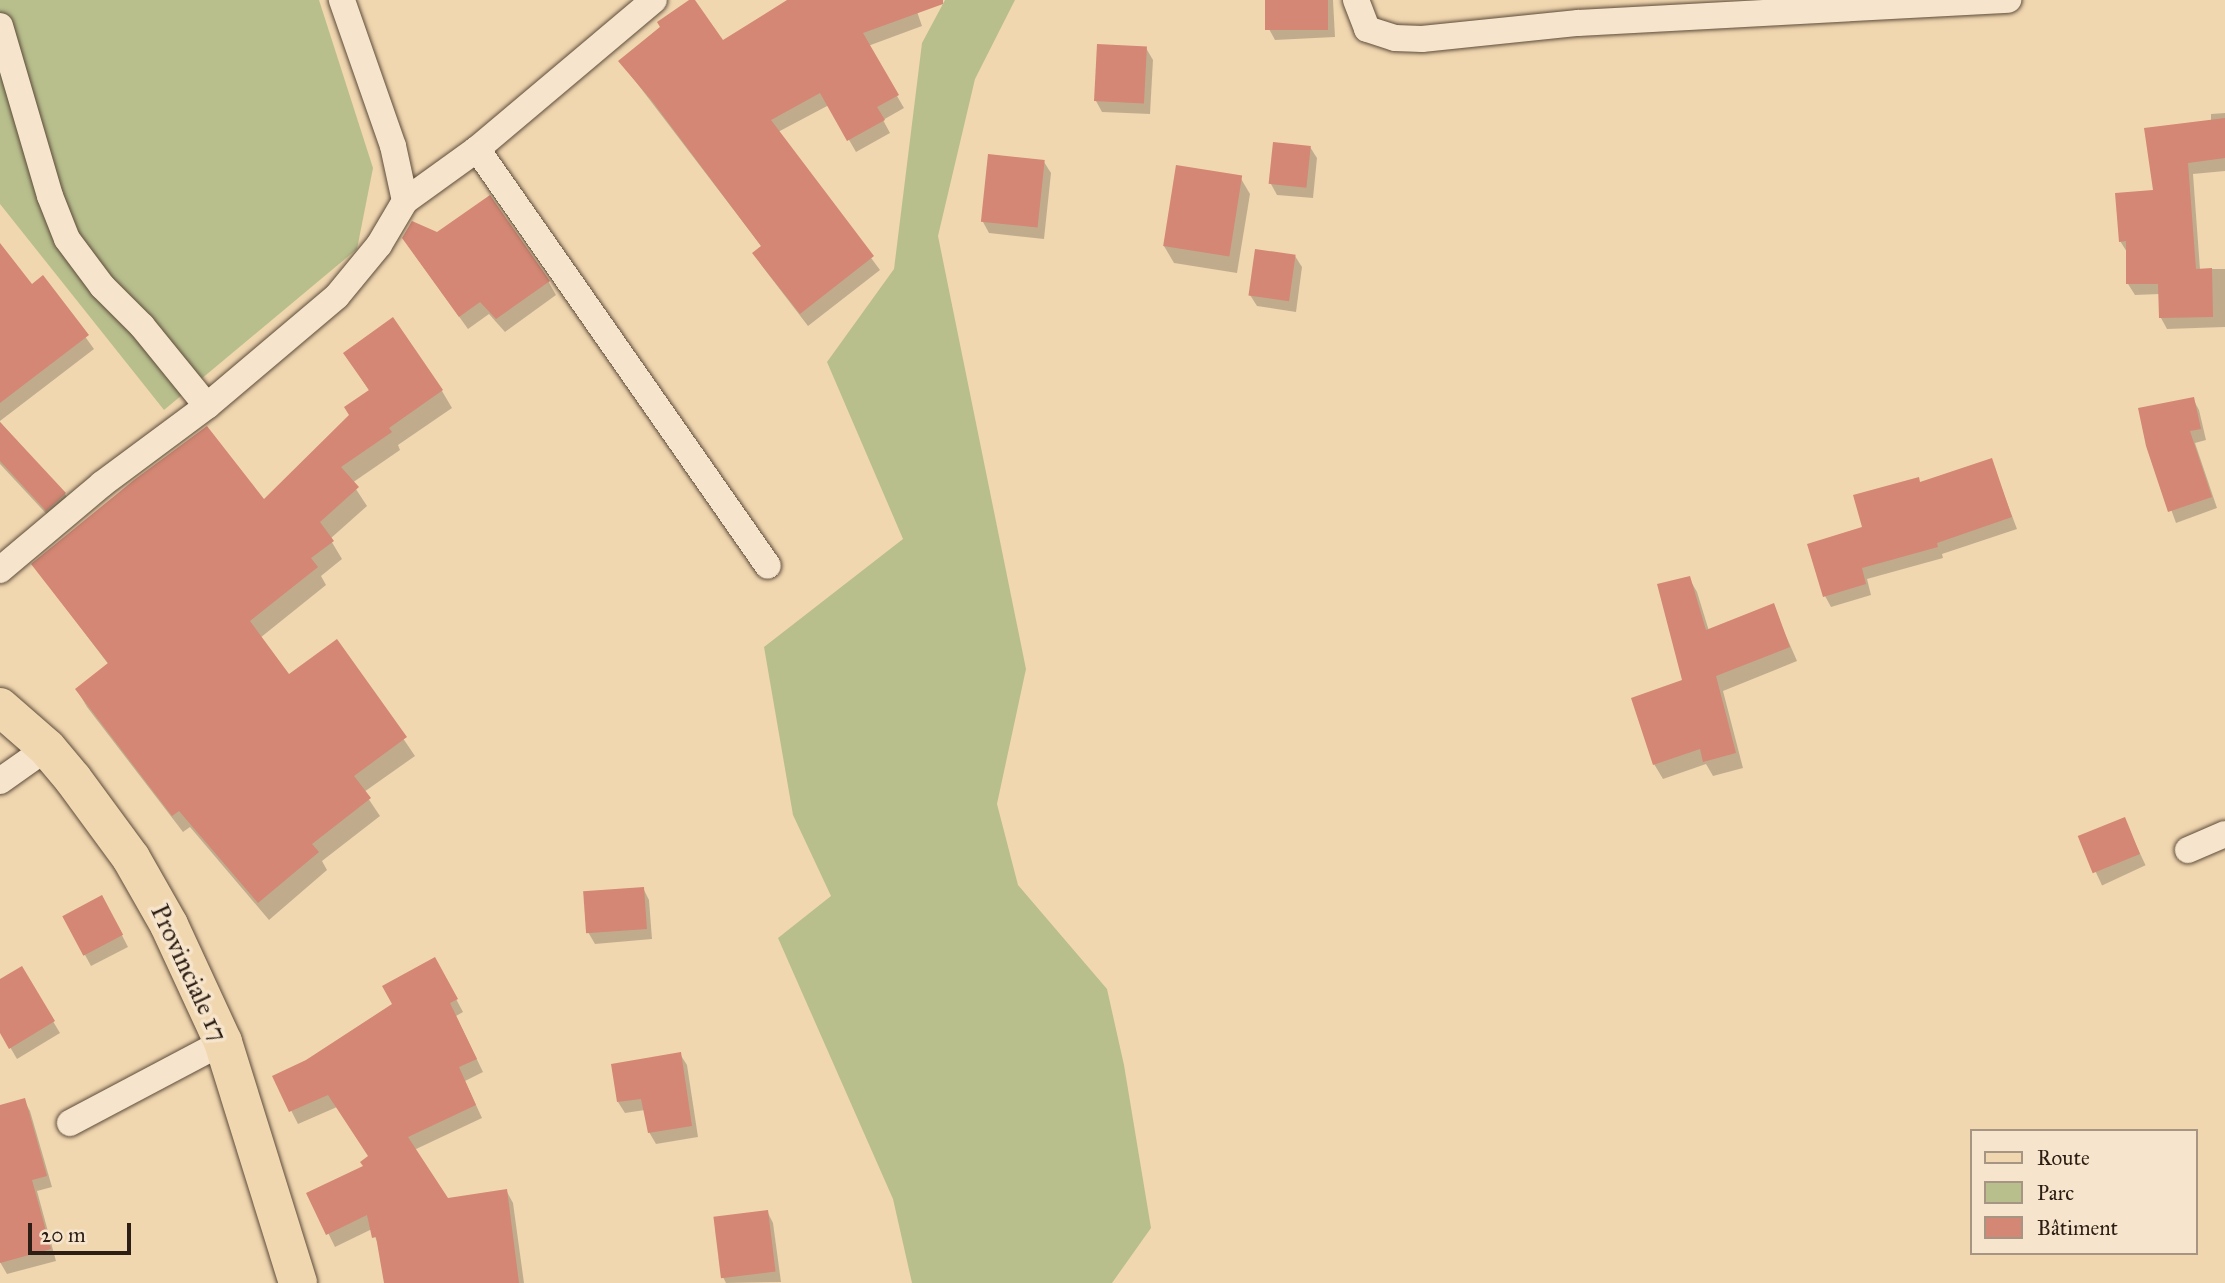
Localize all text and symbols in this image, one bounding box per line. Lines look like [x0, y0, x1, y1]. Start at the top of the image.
street label: Provinciale 17 [144, 899, 234, 1047]
legend [1969, 1129, 2197, 1255]
text: Route [2037, 1145, 2090, 1171]
text: Parc [2037, 1180, 2074, 1206]
scale bar [32, 1210, 135, 1254]
text: Bâtiment [2037, 1215, 2118, 1241]
text: 20 m [41, 1222, 86, 1248]

